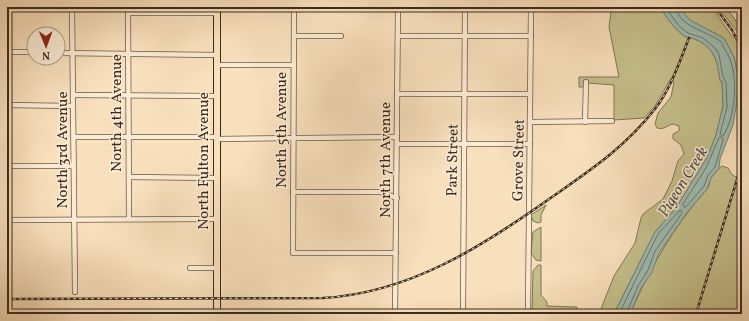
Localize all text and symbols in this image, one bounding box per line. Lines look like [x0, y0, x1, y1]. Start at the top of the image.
north arrow [26, 26, 66, 66]
text: N [42, 47, 50, 62]
street label: North 4th Avenue [107, 54, 128, 172]
street label: North 5th Avenue [272, 72, 293, 188]
street label: North 3rd Avenue [53, 91, 74, 209]
street label: North Fulton Avenue [194, 92, 215, 230]
street label: North 7th Avenue [376, 102, 397, 218]
street label: Grove Street [508, 119, 531, 201]
street label: Park Street [442, 123, 465, 197]
water label: Pigeon Creek [653, 142, 714, 221]

